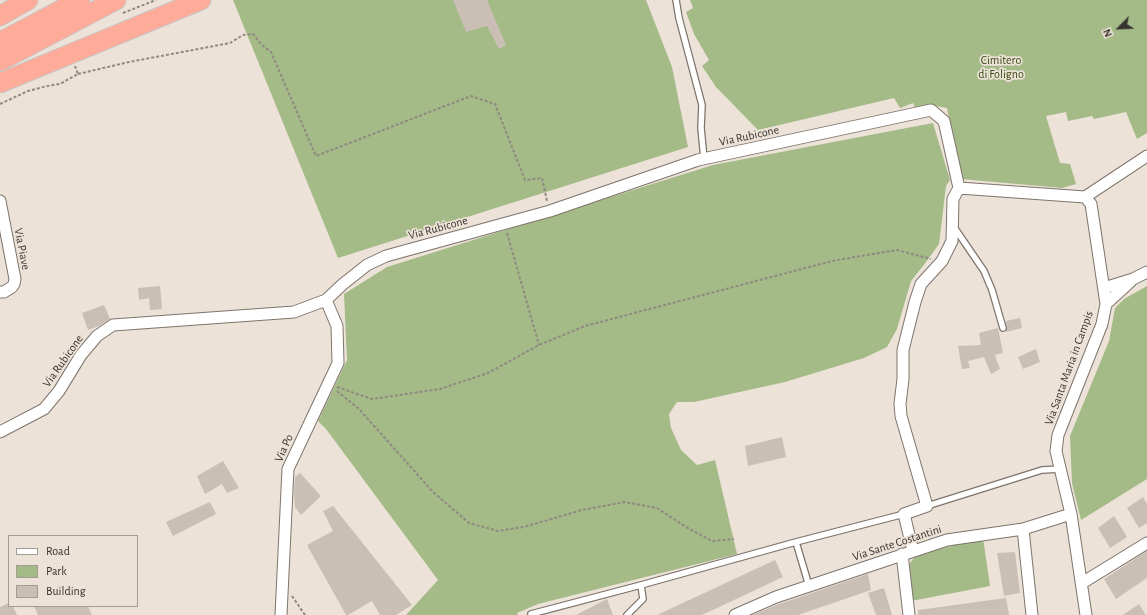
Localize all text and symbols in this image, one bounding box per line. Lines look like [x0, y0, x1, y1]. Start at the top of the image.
north arrow [1099, 8, 1139, 48]
text: N [1101, 27, 1114, 39]
park label: Cimitero di Foligno [978, 53, 1024, 81]
street label: Via Rubicone [718, 123, 780, 149]
street label: Via Rubicone [407, 213, 469, 243]
street label: Via Piave [11, 227, 33, 271]
street label: Via Santa Maria in Campis [1042, 309, 1096, 427]
street label: Via Rubicone [40, 332, 86, 390]
street label: Via Po [272, 432, 296, 464]
street label: Via Sante Costantini [851, 522, 943, 564]
legend [8, 535, 138, 607]
text: Road [46, 545, 70, 557]
text: Park [46, 565, 67, 577]
text: Building [46, 585, 86, 597]

